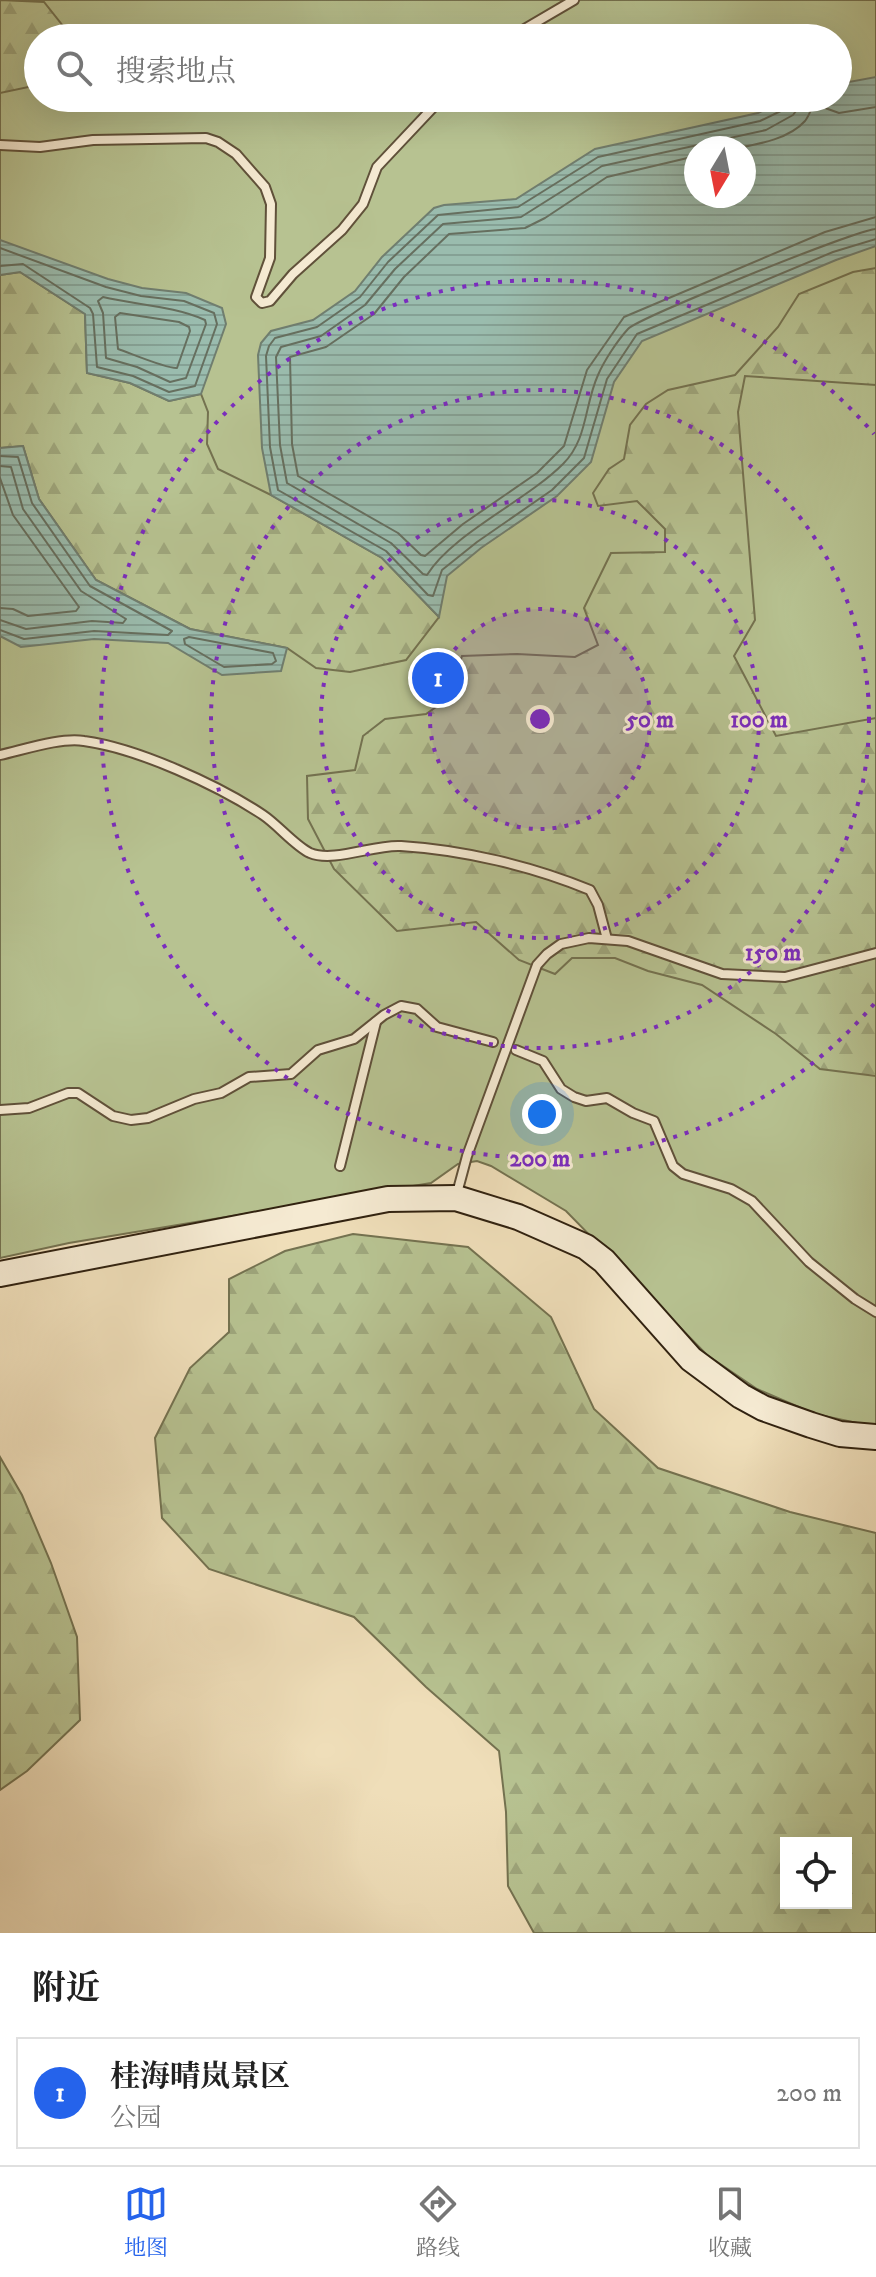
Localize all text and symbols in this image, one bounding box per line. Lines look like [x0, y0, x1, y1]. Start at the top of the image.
search box [24, 24, 852, 112]
icon: search [52, 46, 96, 90]
text: 搜索地点 [116, 54, 236, 91]
north arrow [684, 136, 756, 208]
pin: 1 [412, 648, 464, 708]
centre of rings [526, 705, 554, 733]
text: 50 m [625, 705, 674, 735]
text: 100 m [730, 705, 788, 735]
text: 150 m [745, 938, 801, 968]
your location [522, 1094, 562, 1134]
text: 200 m [510, 1144, 570, 1174]
map controls [780, 1837, 852, 1909]
button: locate [780, 1837, 852, 1909]
text: 附近 [32, 1968, 100, 2010]
text: 桂海晴岚景区 [110, 2059, 290, 2096]
text: 1 [55, 2077, 65, 2110]
text: 200 m [776, 2077, 842, 2110]
text: 公园 [110, 2102, 162, 2135]
tab: 地图 [124, 2182, 168, 2262]
tab: 路线 [416, 2182, 460, 2262]
tab: 收藏 [708, 2182, 752, 2262]

